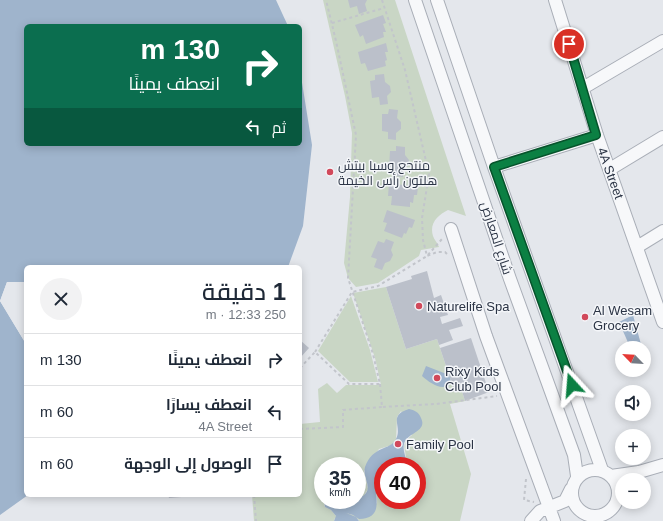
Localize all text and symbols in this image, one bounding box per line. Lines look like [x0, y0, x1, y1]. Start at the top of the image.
pin [552, 27, 586, 61]
icon: arrive [558, 33, 580, 55]
text: 130 m [141, 34, 220, 65]
icon: right [234, 40, 286, 92]
text: انعطف يمينًا [129, 74, 220, 94]
icon: left [242, 116, 264, 138]
text: ثم [272, 119, 286, 136]
street label: 4A Street [594, 145, 627, 201]
place label: منتجع وسبا بيتش هلتون رأس الخيمة [338, 158, 437, 188]
marker: منتجع وسبا بيتش هلتون رأس الخيمة [325, 167, 335, 177]
street label: شارع المعارض [477, 200, 515, 277]
button: close [40, 278, 82, 320]
text: 1 دقيقة [202, 278, 286, 305]
place label: Naturelife Spa [427, 299, 510, 314]
marker: Naturelife Spa [414, 301, 424, 311]
place label: Al Wesam Grocery [593, 303, 652, 333]
text: 250 m · 12:33 [206, 307, 286, 322]
marker: Al Wesam Grocery [580, 312, 590, 322]
north arrow [615, 341, 651, 377]
map controls [615, 341, 651, 509]
icon: right [264, 349, 286, 371]
text: 130 m [40, 351, 82, 368]
text: انعطف يمينًا [168, 351, 252, 368]
place label: Rixy Kids Club Pool [445, 364, 501, 394]
position arrow [551, 364, 593, 406]
marker: Rixy Kids Club Pool [432, 373, 442, 383]
button: sound [615, 385, 651, 421]
text: انعطف يسارًا [166, 396, 252, 413]
icon: left [264, 401, 286, 423]
text: 60 m [40, 403, 73, 420]
text: 4A Street [199, 419, 252, 434]
button: + [615, 429, 651, 465]
place label: Family Pool [406, 437, 474, 452]
marker: Family Pool [393, 439, 403, 449]
icon: arrive [264, 453, 286, 475]
text: 60 m [40, 455, 73, 472]
text: الوصول إلى الوجهة [124, 455, 252, 472]
speed limit sign: 40 [374, 457, 426, 509]
text: 35 [329, 467, 351, 489]
button: − [615, 473, 651, 509]
text: km/h [329, 487, 351, 498]

